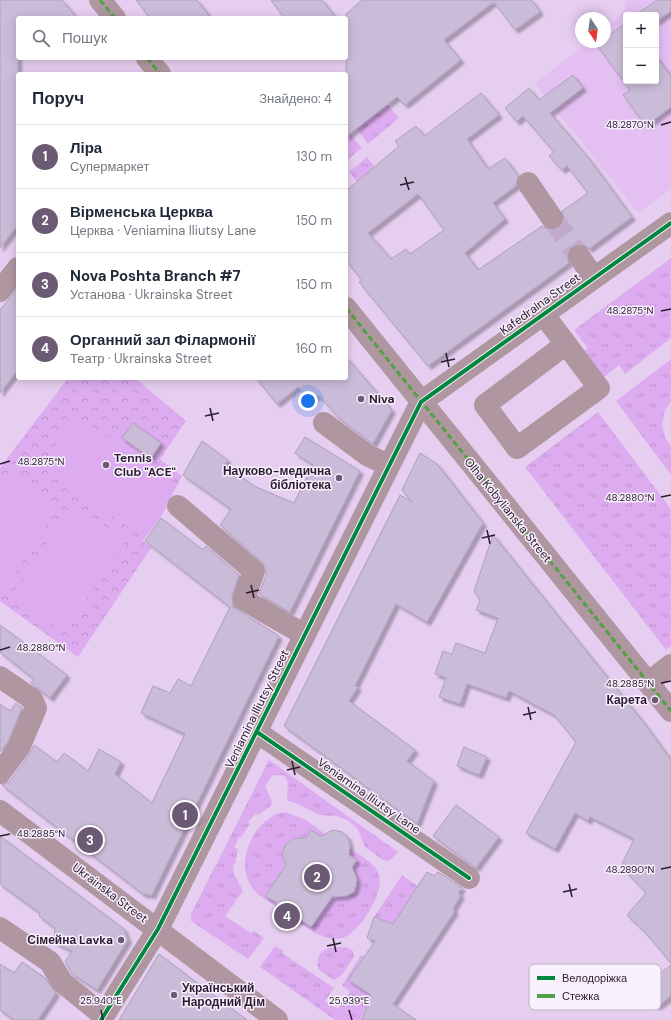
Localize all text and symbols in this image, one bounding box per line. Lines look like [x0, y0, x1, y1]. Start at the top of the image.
north arrow [575, 12, 611, 48]
map controls [623, 12, 659, 84]
button: + [623, 12, 659, 48]
search box [16, 16, 348, 60]
icon: search [30, 27, 52, 49]
text: Пошук [62, 28, 107, 48]
button: − [623, 48, 659, 84]
text: Поруч [32, 87, 84, 109]
text: Знайдено: 4 [259, 90, 332, 107]
text: 48.2870°N [606, 118, 654, 131]
text: Ліра [70, 138, 102, 158]
text: 1 [43, 148, 47, 165]
text: 130 m [296, 148, 332, 165]
text: Супермаркет [70, 158, 149, 175]
text: Вірменська Церква [70, 202, 213, 222]
text: 2 [41, 212, 49, 229]
text: 150 m [296, 212, 332, 229]
text: Церква · Veniamina Iliutsy Lane [70, 222, 256, 239]
text: Nova Poshta Branch #7 [70, 266, 241, 286]
street label: Kafedralna Street [497, 269, 584, 339]
text: 3 [41, 276, 49, 293]
text: 150 m [296, 276, 332, 293]
text: Установа · Ukrainska Street [70, 286, 233, 303]
text: 48.2875°N [606, 304, 654, 317]
text: Органний зал Філармонії [70, 330, 255, 350]
text: 4 [41, 340, 49, 357]
text: 160 m [296, 340, 332, 357]
text: Театр · Ukrainska Street [70, 350, 212, 367]
your location [298, 391, 318, 411]
place label: Niva [369, 391, 395, 407]
marker: Niva [356, 394, 366, 404]
place label: Tennis Club "ACE" [114, 450, 176, 480]
street label: Olha Kobylianska Street [461, 454, 556, 566]
text: 48.2875°N [17, 455, 65, 468]
marker: Tennis Club "ACE" [101, 460, 111, 470]
place label: Науково-медична бібліотека [223, 463, 331, 493]
marker: Науково-медична бібліотека [334, 473, 344, 483]
text: 48.2880°N [605, 491, 655, 504]
text: 48.2880°N [16, 641, 66, 654]
street label: Veniamina Iliutsy Street [221, 647, 293, 771]
text: 48.2885°N [606, 677, 654, 690]
place label: Карета [606, 692, 647, 708]
marker: Карета [650, 695, 660, 705]
street label: Veniamina Iliutsy Lane [314, 754, 424, 838]
pin: 1 [172, 800, 198, 830]
pin: 3 [77, 825, 103, 855]
text: 48.2885°N [17, 827, 65, 840]
street label: Ukrainska Street [69, 859, 151, 927]
pin: 2 [304, 862, 330, 892]
text: 48.2890°N [606, 863, 655, 876]
pin: 4 [274, 901, 300, 931]
place label: Сімейна Lavka [27, 932, 113, 948]
marker: Сімейна Lavka [116, 935, 126, 945]
legend [529, 964, 661, 1010]
text: Велодоріжка [562, 971, 628, 985]
place label: Український Народний Дім [182, 980, 265, 1010]
text: Стежка [562, 989, 600, 1003]
marker: Український Народний Дім [169, 990, 179, 1000]
text: 25.940°E [80, 994, 122, 1007]
text: 25.939°E [329, 994, 370, 1007]

